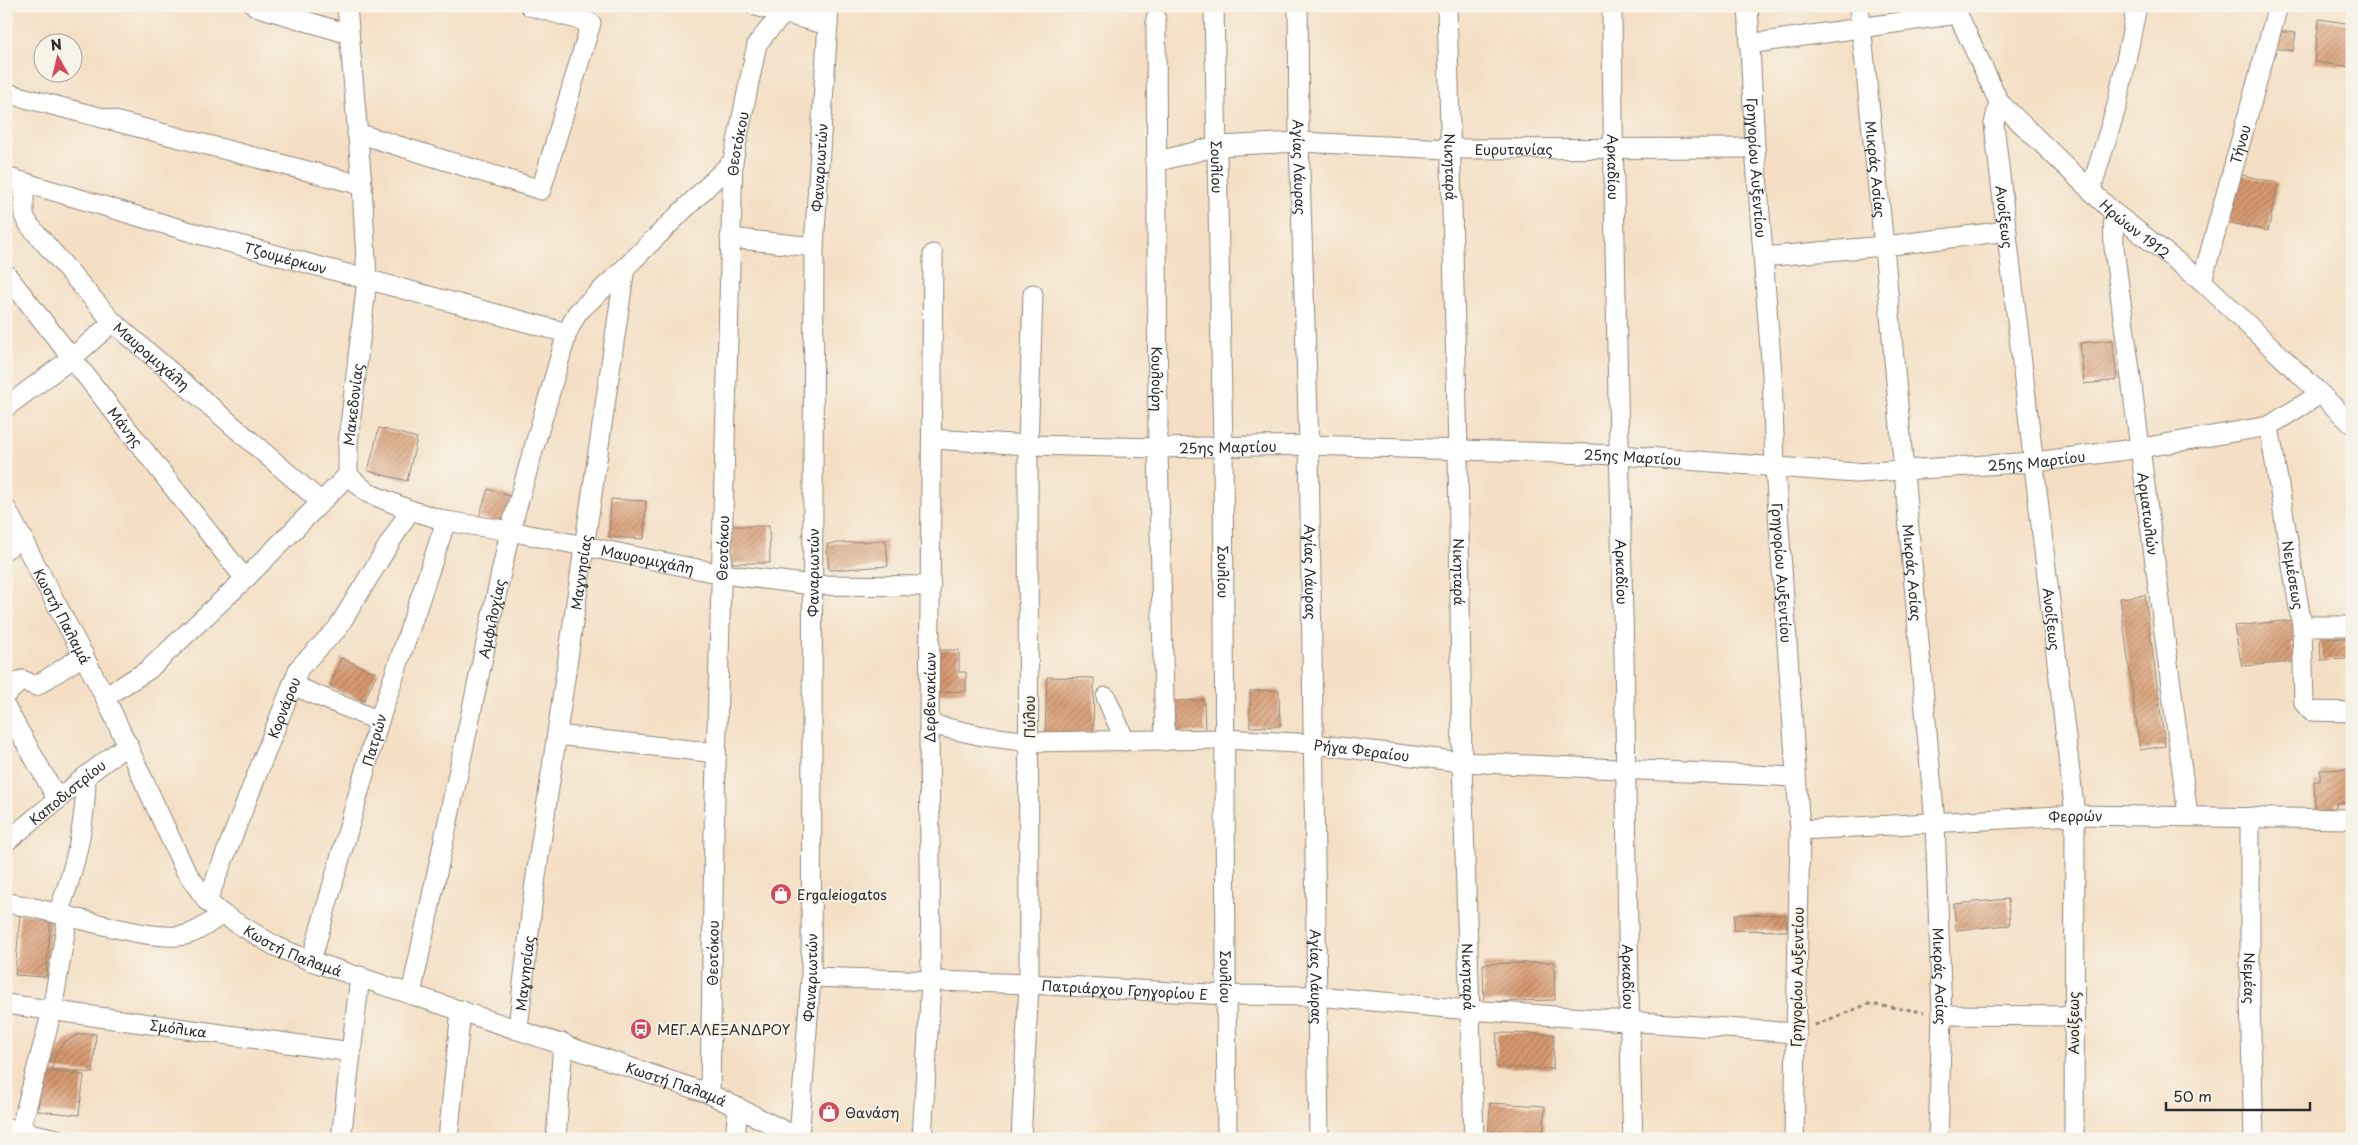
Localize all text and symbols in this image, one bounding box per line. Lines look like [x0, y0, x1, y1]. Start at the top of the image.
north arrow [32, 32, 82, 82]
text: N [49, 33, 63, 56]
street label: Γρηγορίου Αυξεντίου [1742, 97, 1772, 238]
street label: Θεοτόκου [722, 109, 753, 176]
street label: Αγίας Λάυρας [1288, 119, 1312, 215]
street label: Μικράς Ασίας [1860, 120, 1891, 219]
street label: Τήνου [2224, 122, 2255, 166]
street label: Φαναριωτών [806, 123, 832, 213]
street label: Νικηταρά [1440, 133, 1462, 201]
street label: Αρκαδίου [1603, 134, 1625, 200]
street label: Ευρυτανίας [1475, 138, 1553, 159]
street label: Σουλίου [1206, 140, 1228, 194]
street label: Ανοίξεως [1991, 184, 2019, 249]
street label: Ηρώων 1912 [2095, 194, 2175, 263]
street label: Τζουμέρκων [242, 236, 329, 279]
street label: Μαυρομιχάλη [109, 317, 195, 395]
street label: Κουλούρη [1147, 346, 1168, 412]
street label: Μακεδονίας [337, 362, 368, 447]
street label: Μάνης [103, 402, 148, 451]
street label: 25ης Μαρτίου [1179, 435, 1277, 458]
street label: 25ης Μαρτίου [1583, 443, 1682, 470]
street label: 25ης Μαρτίου [1987, 445, 2086, 475]
street label: Αρματωλών [2133, 471, 2164, 557]
street label: Γρηγορίου Αυξεντίου [1767, 502, 1798, 644]
street label: Θεοτόκου [711, 515, 733, 581]
street label: Μικράς Ασίας [1898, 523, 1928, 622]
street label: Αγίας Λάυρας [1300, 524, 1322, 620]
street label: Φαναριωτών [802, 528, 823, 617]
street label: Μαγνησίας [565, 533, 596, 611]
street label: Νικηταρά [1449, 538, 1470, 606]
street label: Μαυρομιχάλη [599, 539, 696, 579]
street label: Αρκαδίου [1611, 539, 1633, 605]
street label: Νεμέσεως [2278, 539, 2310, 611]
street label: Σουλίου [1213, 545, 1234, 598]
street label: Κωστή Παλαμά [29, 564, 96, 668]
street label: Αμφιλοχίας [473, 577, 510, 660]
street label: Ανοίξεως [2038, 587, 2066, 652]
street label: Δερβενακίων [918, 652, 940, 743]
street label: Κορνάρου [262, 674, 305, 741]
street label: Πύλου [1019, 696, 1040, 738]
street label: Πατρών [356, 710, 391, 769]
street label: Ρήγα Φεραίου [1313, 734, 1411, 766]
street label: Καποδιστρίου [24, 754, 110, 830]
street label: Φερρών [2048, 804, 2103, 827]
shop icon: Ergaleiogatos [769, 882, 793, 906]
place label: Ergaleiogatos [797, 884, 887, 905]
street label: Γρηγορίου Αυξεντίου [1785, 907, 1809, 1047]
street label: Κωστή Παλαμά [240, 919, 345, 981]
street label: Θεοτόκου [701, 920, 723, 986]
street label: Μικράς Ασίας [1928, 927, 1953, 1025]
street label: Αγίας Λάυρας [1305, 929, 1328, 1025]
street label: Φαναριωτών [797, 933, 822, 1023]
street label: Μαγνησίας [510, 934, 539, 1012]
street label: Νικηταρά [1457, 943, 1480, 1011]
street label: Αρκαδίου [1618, 944, 1640, 1010]
street label: Σουλίου [1215, 950, 1237, 1003]
street label: Νεμέας [2239, 952, 2261, 1004]
street label: Πατριάρχου Γρηγορίου Ε [1041, 974, 1209, 1004]
street label: Ανοίξεως [2063, 992, 2084, 1054]
street label: Σμόλικα [149, 1014, 208, 1042]
bus stop icon: ΜΕΓ.ΑΛΕΞΑΝΔΡΟΥ [629, 1017, 653, 1041]
place label: ΜΕΓ.ΑΛΕΞΑΝΔΡΟΥ [657, 1019, 791, 1040]
street label: Κωστή Παλαμά [623, 1056, 730, 1111]
scale bar [2166, 1080, 2309, 1112]
text: 50 m [2173, 1084, 2212, 1107]
shop icon: Θανάση [817, 1100, 841, 1124]
place label: Θανάση [845, 1102, 900, 1123]

